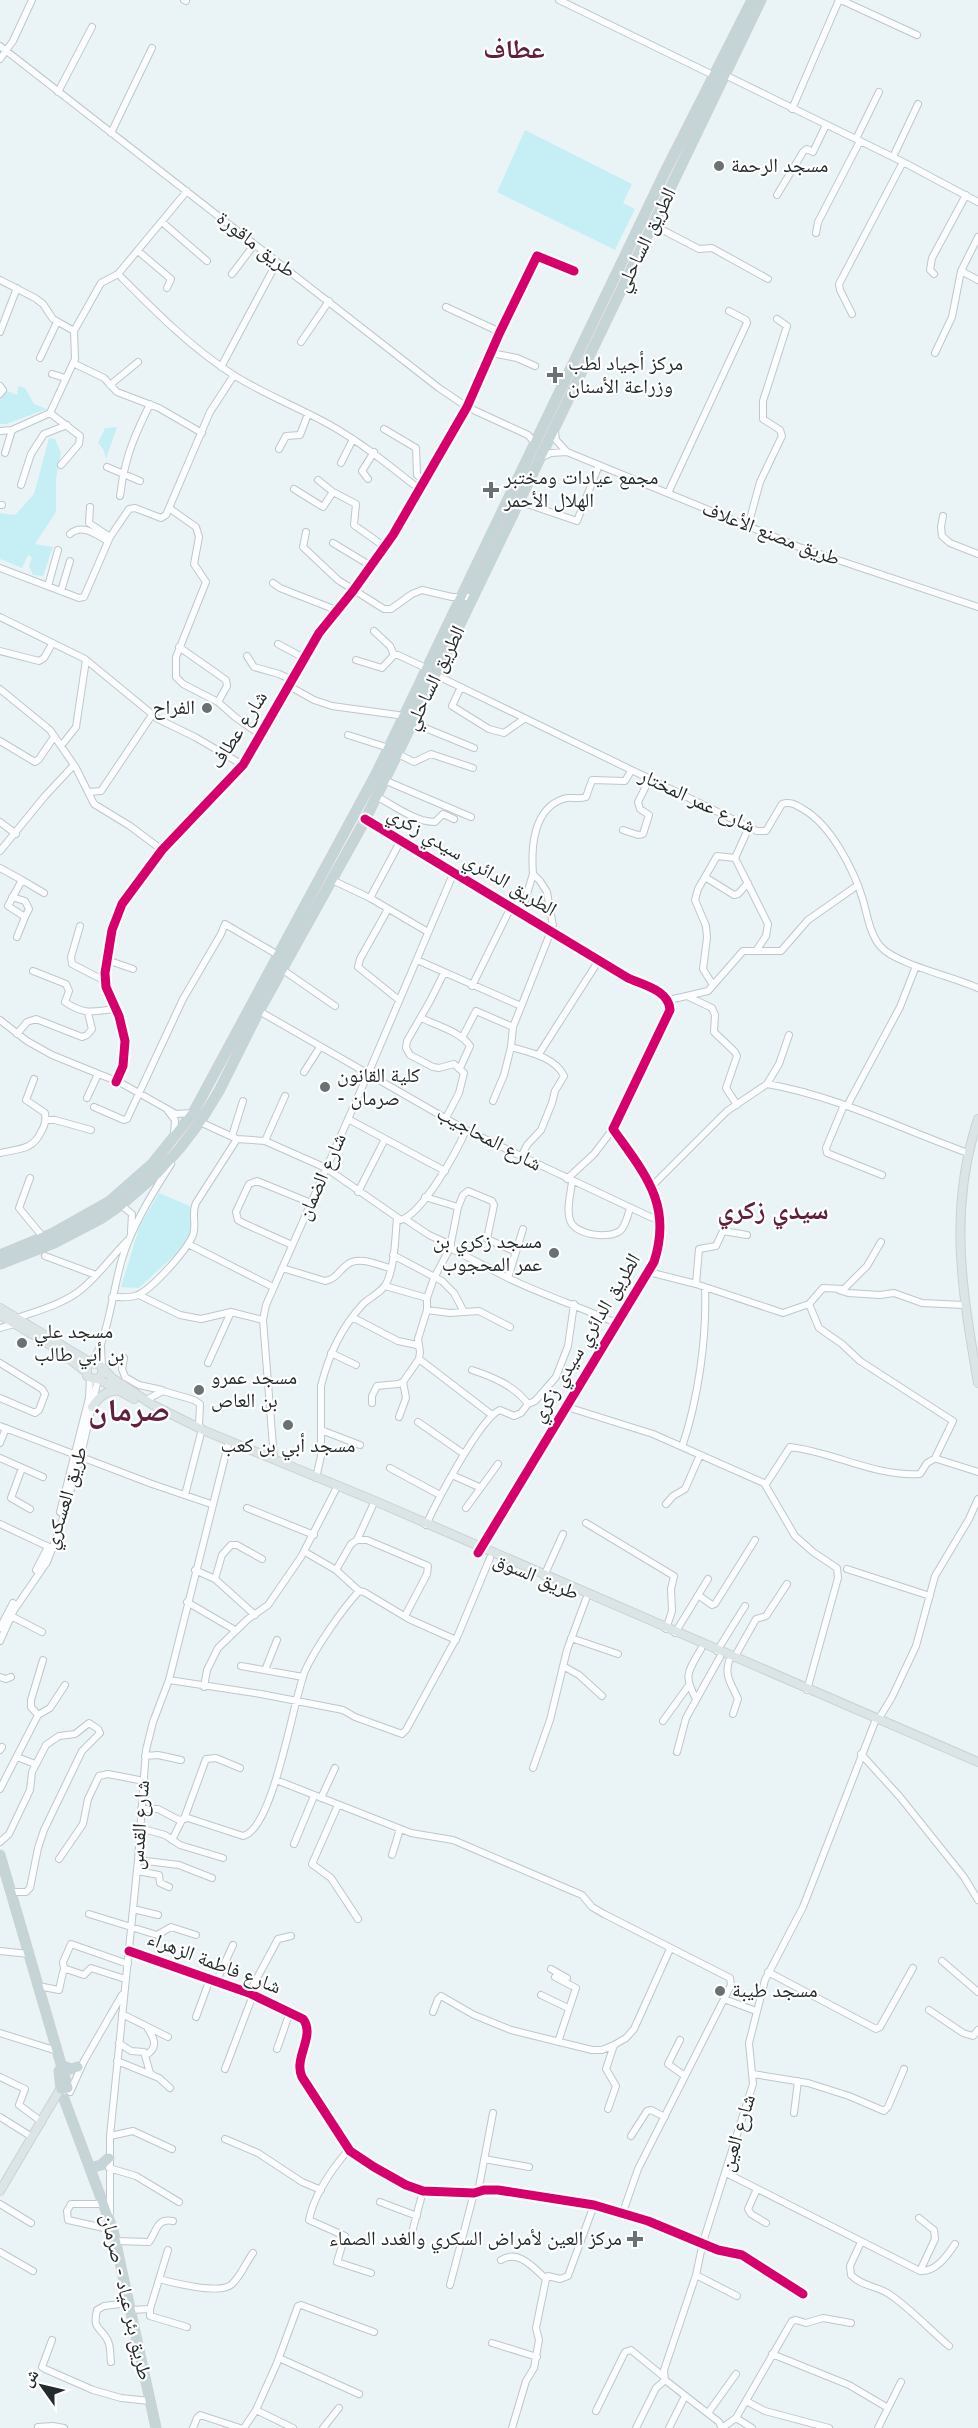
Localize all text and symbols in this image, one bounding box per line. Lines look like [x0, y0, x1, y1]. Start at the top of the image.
district label: عطاف [483, 34, 545, 65]
place label: مسجد الرحمة [731, 154, 828, 178]
marker: مسجد الرحمة [712, 159, 726, 173]
street label: الطريق الساحلي [610, 184, 684, 298]
street label: طريق ماقورة [212, 207, 300, 283]
place label: مركز أجياد لطب وزراعة الأسنان [568, 351, 683, 399]
marker: مركز أجياد لطب وزراعة الأسنان [546, 366, 564, 384]
place label: مجمع عيادات ومختبر الهلال الأحمر [503, 466, 658, 513]
marker: مجمع عيادات ومختبر الهلال الأحمر [482, 481, 500, 499]
street label: طريق مصنع الأعلاف [699, 497, 843, 571]
street label: الطريق الساحلي [399, 622, 473, 736]
street label: شارع عطاف [205, 687, 273, 773]
place label: الفراح [153, 696, 195, 720]
marker: الفراح [200, 701, 214, 715]
street label: شارع عمر المختار [634, 763, 759, 838]
street label: الطريق الدائري سيدي زكري [382, 802, 561, 925]
place label: كلية القانون - صرمان [337, 1064, 420, 1111]
marker: كلية القانون - صرمان [318, 1080, 332, 1094]
street label: شارع المحاجيب [433, 1101, 545, 1177]
street label: شارع الضمان [292, 1130, 352, 1224]
district label: سيدي زكري [717, 1195, 829, 1230]
place label: مسجد زكري بن عمر المحجوب [433, 1230, 542, 1277]
marker: مسجد زكري بن عمر المحجوب [547, 1246, 561, 1260]
street label: الطريق الدائري سيدي زكري [526, 1249, 649, 1428]
place label: مسجد علي بن أبي طالب [34, 1320, 124, 1370]
marker: مسجد علي بن أبي طالب [15, 1336, 29, 1350]
place label: مسجد عمرو بن العاص [211, 1366, 297, 1413]
marker: مسجد عمرو بن العاص [192, 1383, 206, 1397]
district label: صرمان [88, 1392, 170, 1430]
marker: مسجد أبي بن كعب [281, 1418, 295, 1432]
place label: مسجد أبي بن كعب [221, 1433, 355, 1461]
street label: طريق العسكري [39, 1444, 96, 1553]
street label: طريق السوق [490, 1548, 582, 1606]
street label: شارع القدس [125, 1779, 155, 1871]
street label: شارع فاطمة الزهراء [144, 1926, 284, 2000]
place label: مسجد طيبة [732, 1979, 818, 2003]
marker: مسجد طيبة [713, 1984, 727, 1998]
street label: شارع العين [715, 2092, 761, 2174]
street label: طريق بئر عياد - صرمان [95, 2212, 157, 2382]
place label: مركز العين لأمراض السكري والغدد الصماء [329, 2227, 622, 2254]
marker: مركز العين لأمراض السكري والغدد الصماء [626, 2230, 644, 2248]
north arrow [12, 2356, 72, 2416]
text: ش [17, 2366, 43, 2391]

